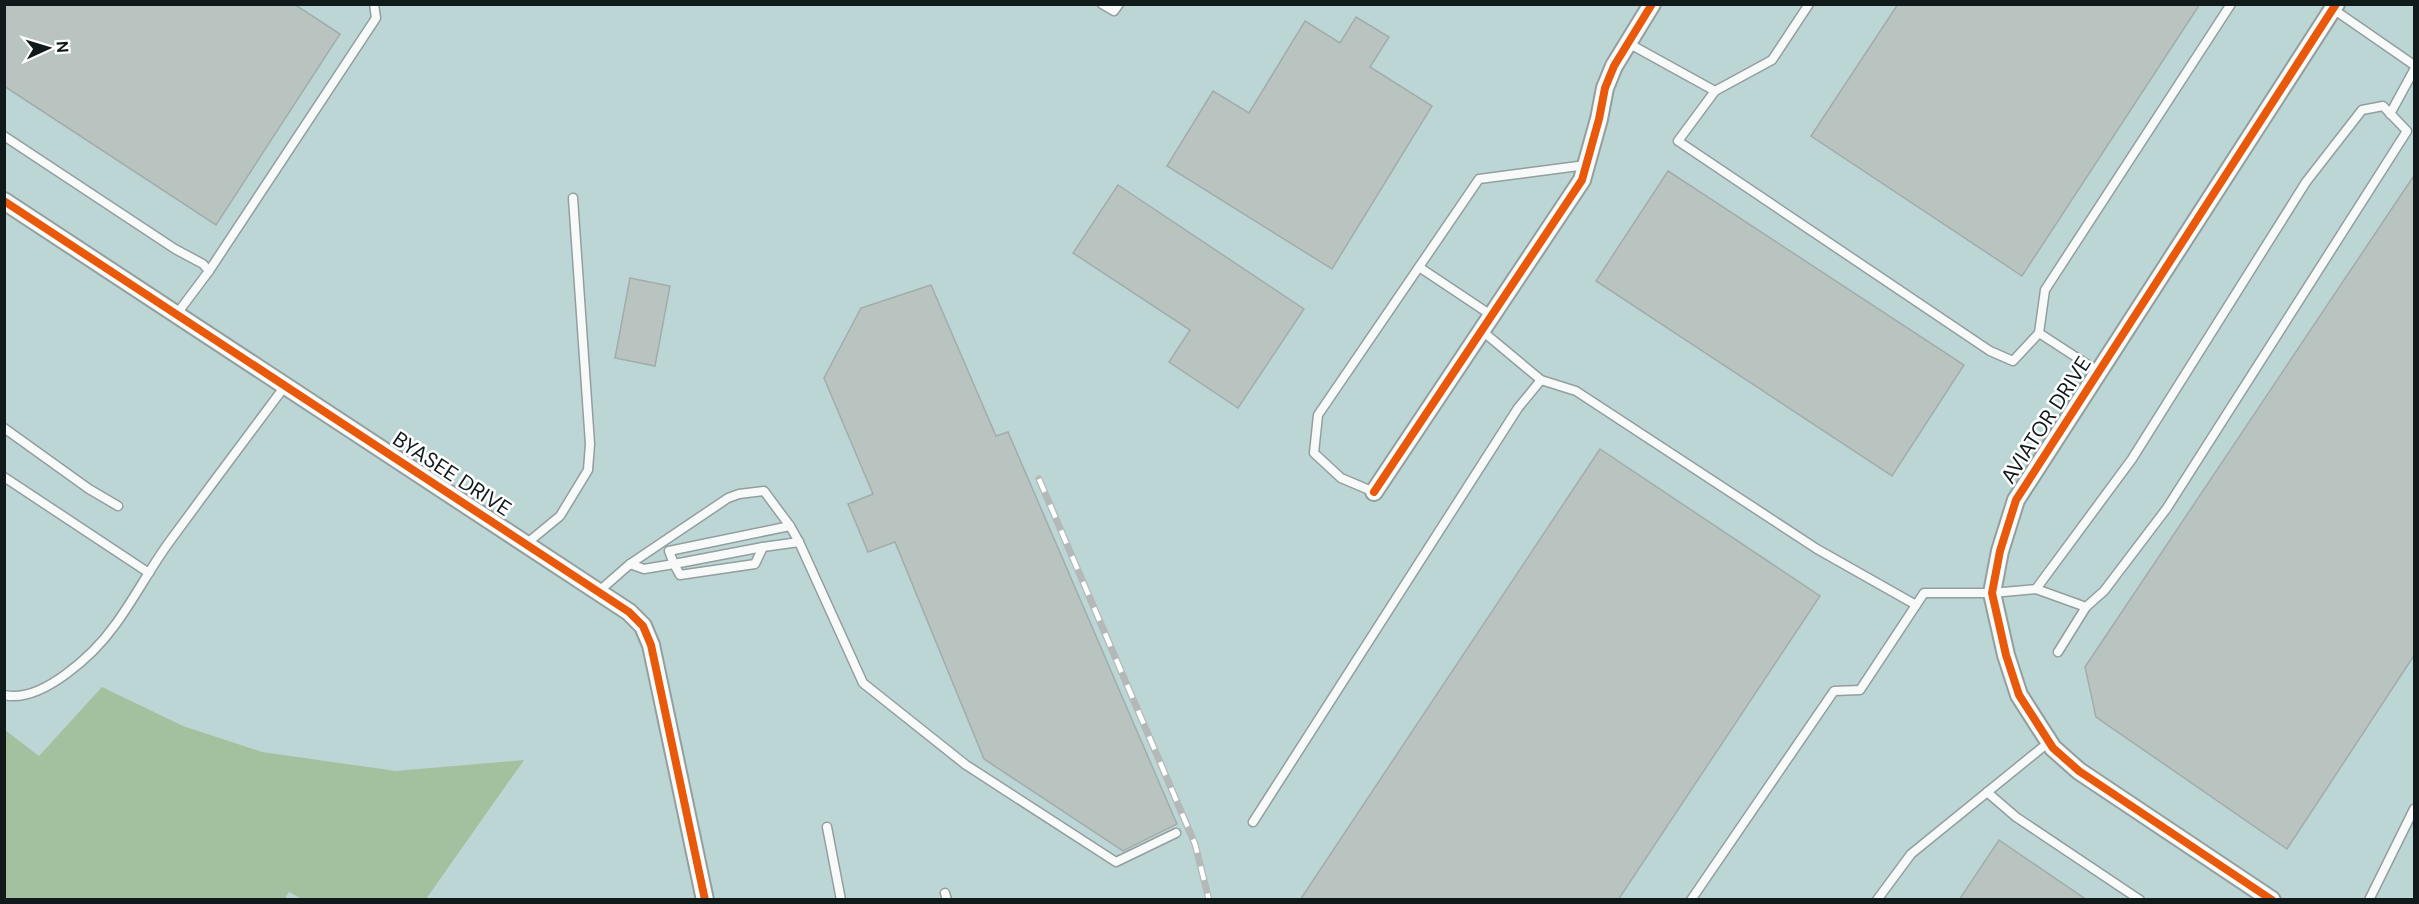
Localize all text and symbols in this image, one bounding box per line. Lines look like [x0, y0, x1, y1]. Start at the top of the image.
north arrow [18, 18, 78, 78]
text: N [52, 40, 73, 54]
street label: AVIATOR DRIVE [1994, 351, 2098, 489]
street label: BYASEE DRIVE [387, 425, 517, 523]

